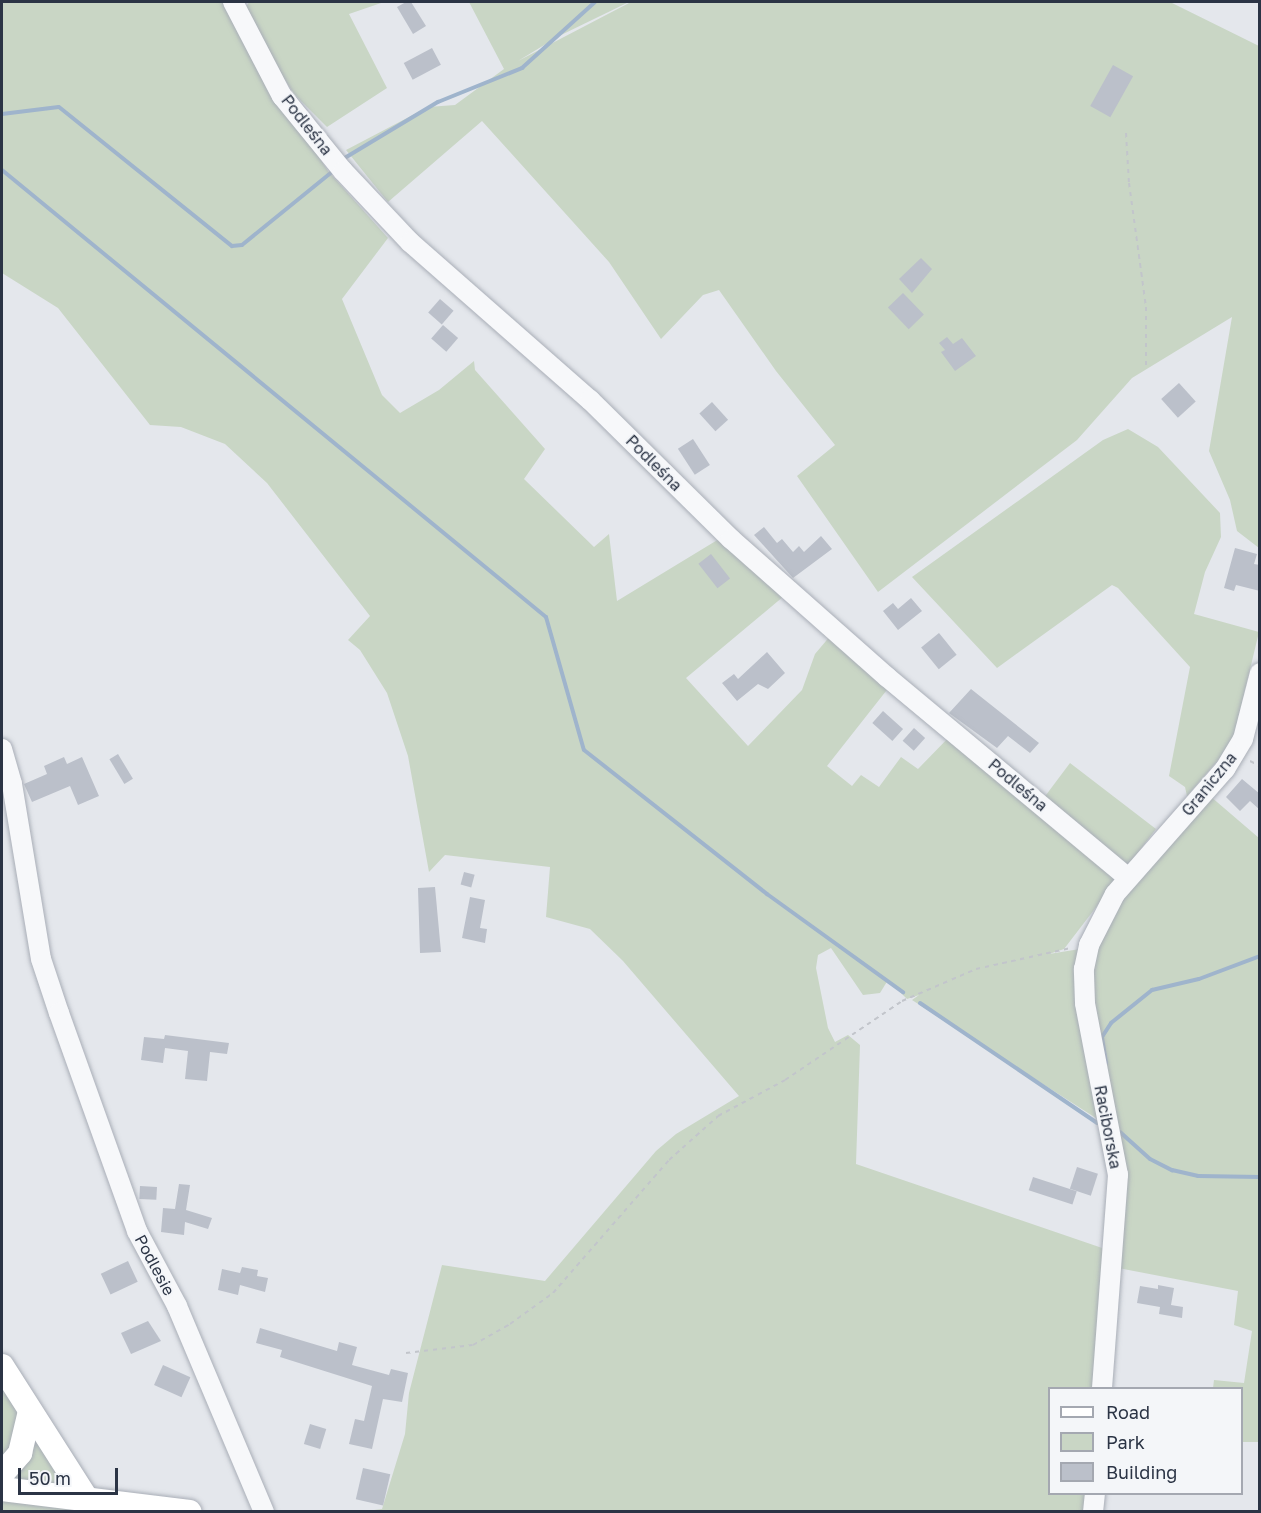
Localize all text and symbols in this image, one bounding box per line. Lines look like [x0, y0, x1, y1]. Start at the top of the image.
street label: Podleśna [277, 91, 337, 159]
street label: Podleśna [622, 431, 686, 495]
street label: Graniczna [1178, 748, 1240, 820]
street label: Podleśna [984, 755, 1052, 815]
street label: Raciborska [1090, 1084, 1126, 1170]
street label: Podlesie [131, 1231, 179, 1299]
legend [1048, 1387, 1243, 1495]
text: Road [1106, 1401, 1150, 1423]
text: Park [1106, 1431, 1145, 1453]
scale bar [21, 1456, 122, 1494]
text: Building [1106, 1461, 1177, 1483]
text: 50 m [29, 1467, 71, 1489]

